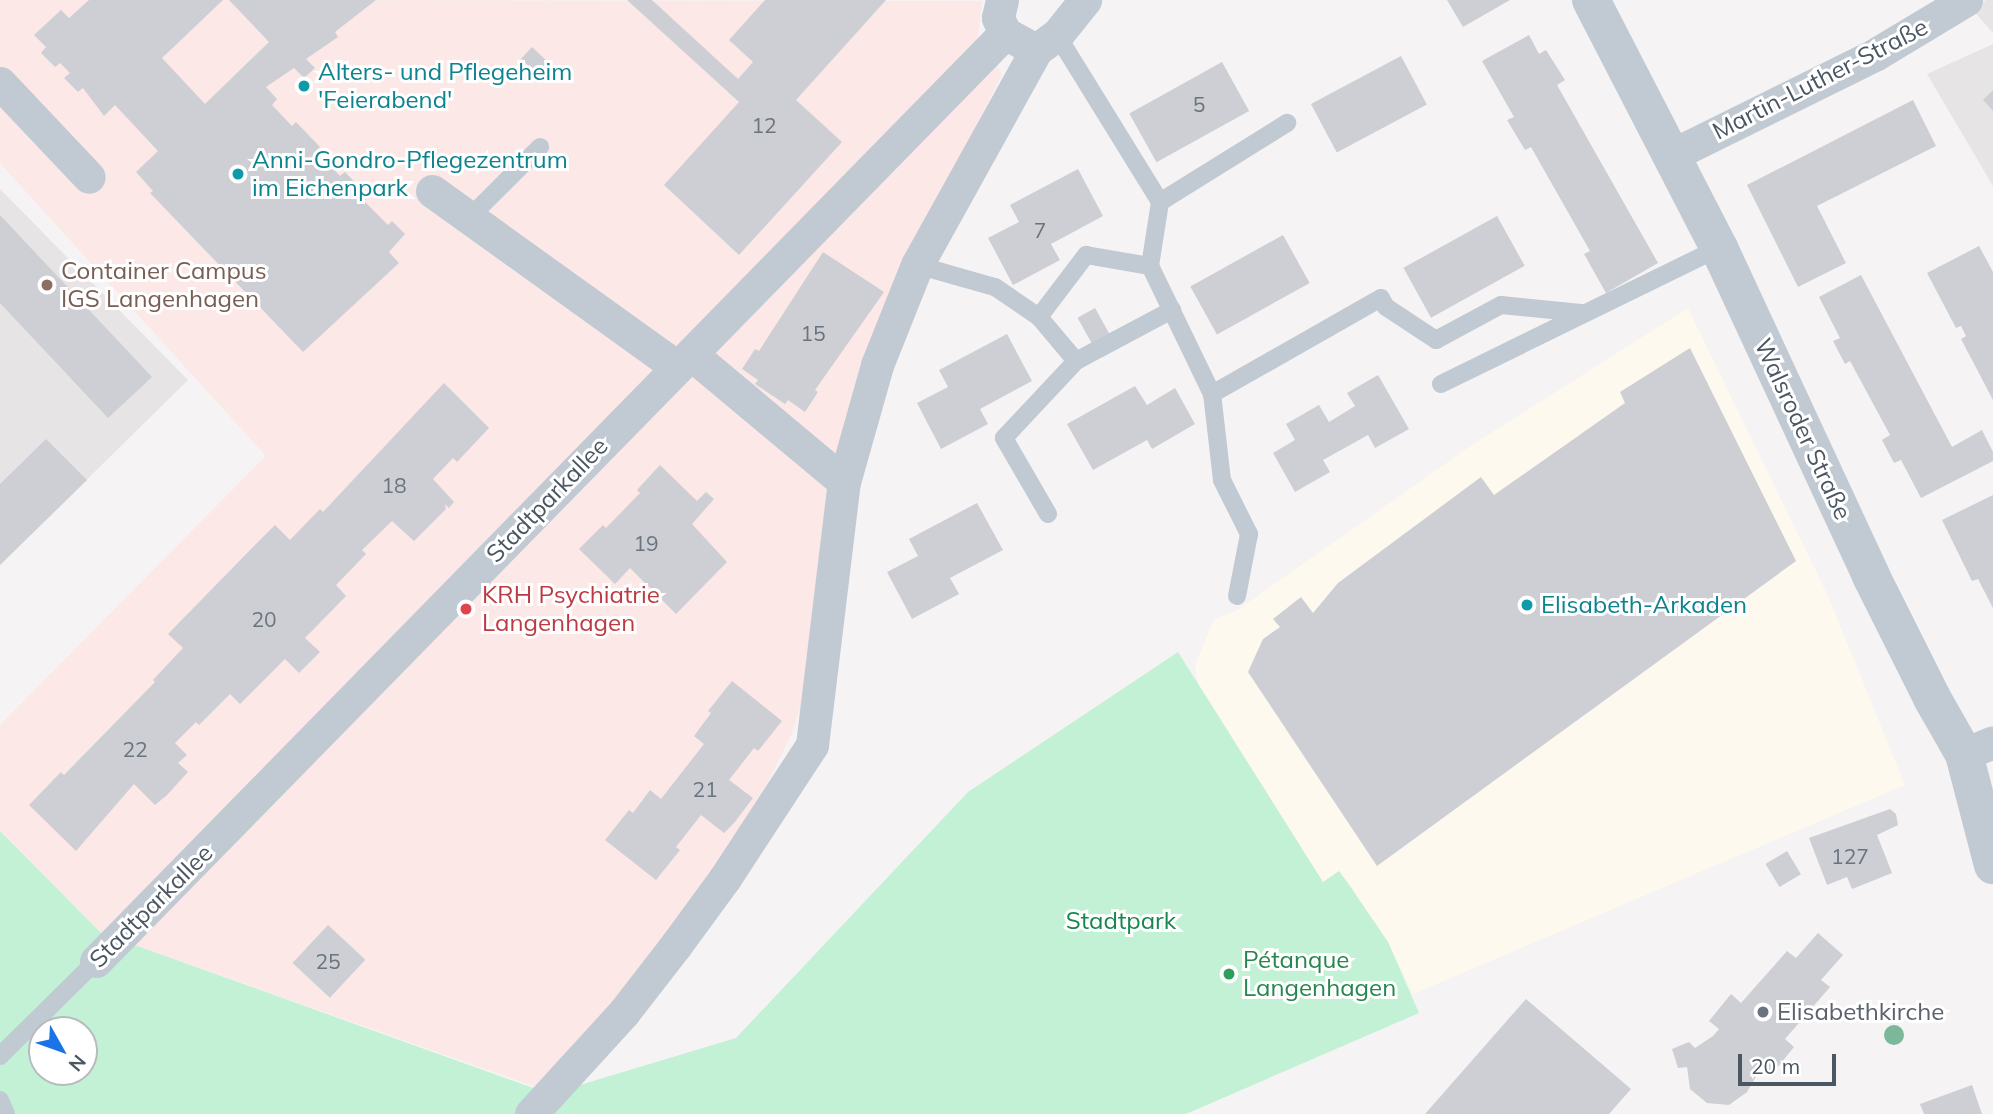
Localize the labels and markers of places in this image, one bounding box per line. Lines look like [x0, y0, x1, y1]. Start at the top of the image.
place label: Alters- und Pflegeheim 'Feierabend' [318, 58, 572, 114]
marker: Alters- und Pflegeheim 'Feierabend' [296, 78, 312, 94]
place label: Anni-Gondro-Pflegezentrum im Eichenpark [252, 146, 568, 202]
marker: Anni-Gondro-Pflegezentrum im Eichenpark [230, 166, 246, 182]
place label: Container Campus IGS Langenhagen [61, 257, 267, 313]
marker: Container Campus IGS Langenhagen [39, 277, 55, 293]
place label: KRH Psychiatrie Langenhagen [482, 581, 660, 637]
place label: Elisabeth-Arkaden [1541, 591, 1747, 619]
marker: Elisabeth-Arkaden [1519, 597, 1535, 613]
marker: KRH Psychiatrie Langenhagen [456, 599, 476, 619]
place label: Pétanque Langenhagen [1243, 946, 1396, 1002]
marker: Pétanque Langenhagen [1221, 966, 1237, 982]
place label: Elisabethkirche [1777, 998, 1944, 1026]
marker: Elisabethkirche [1755, 1004, 1771, 1020]

